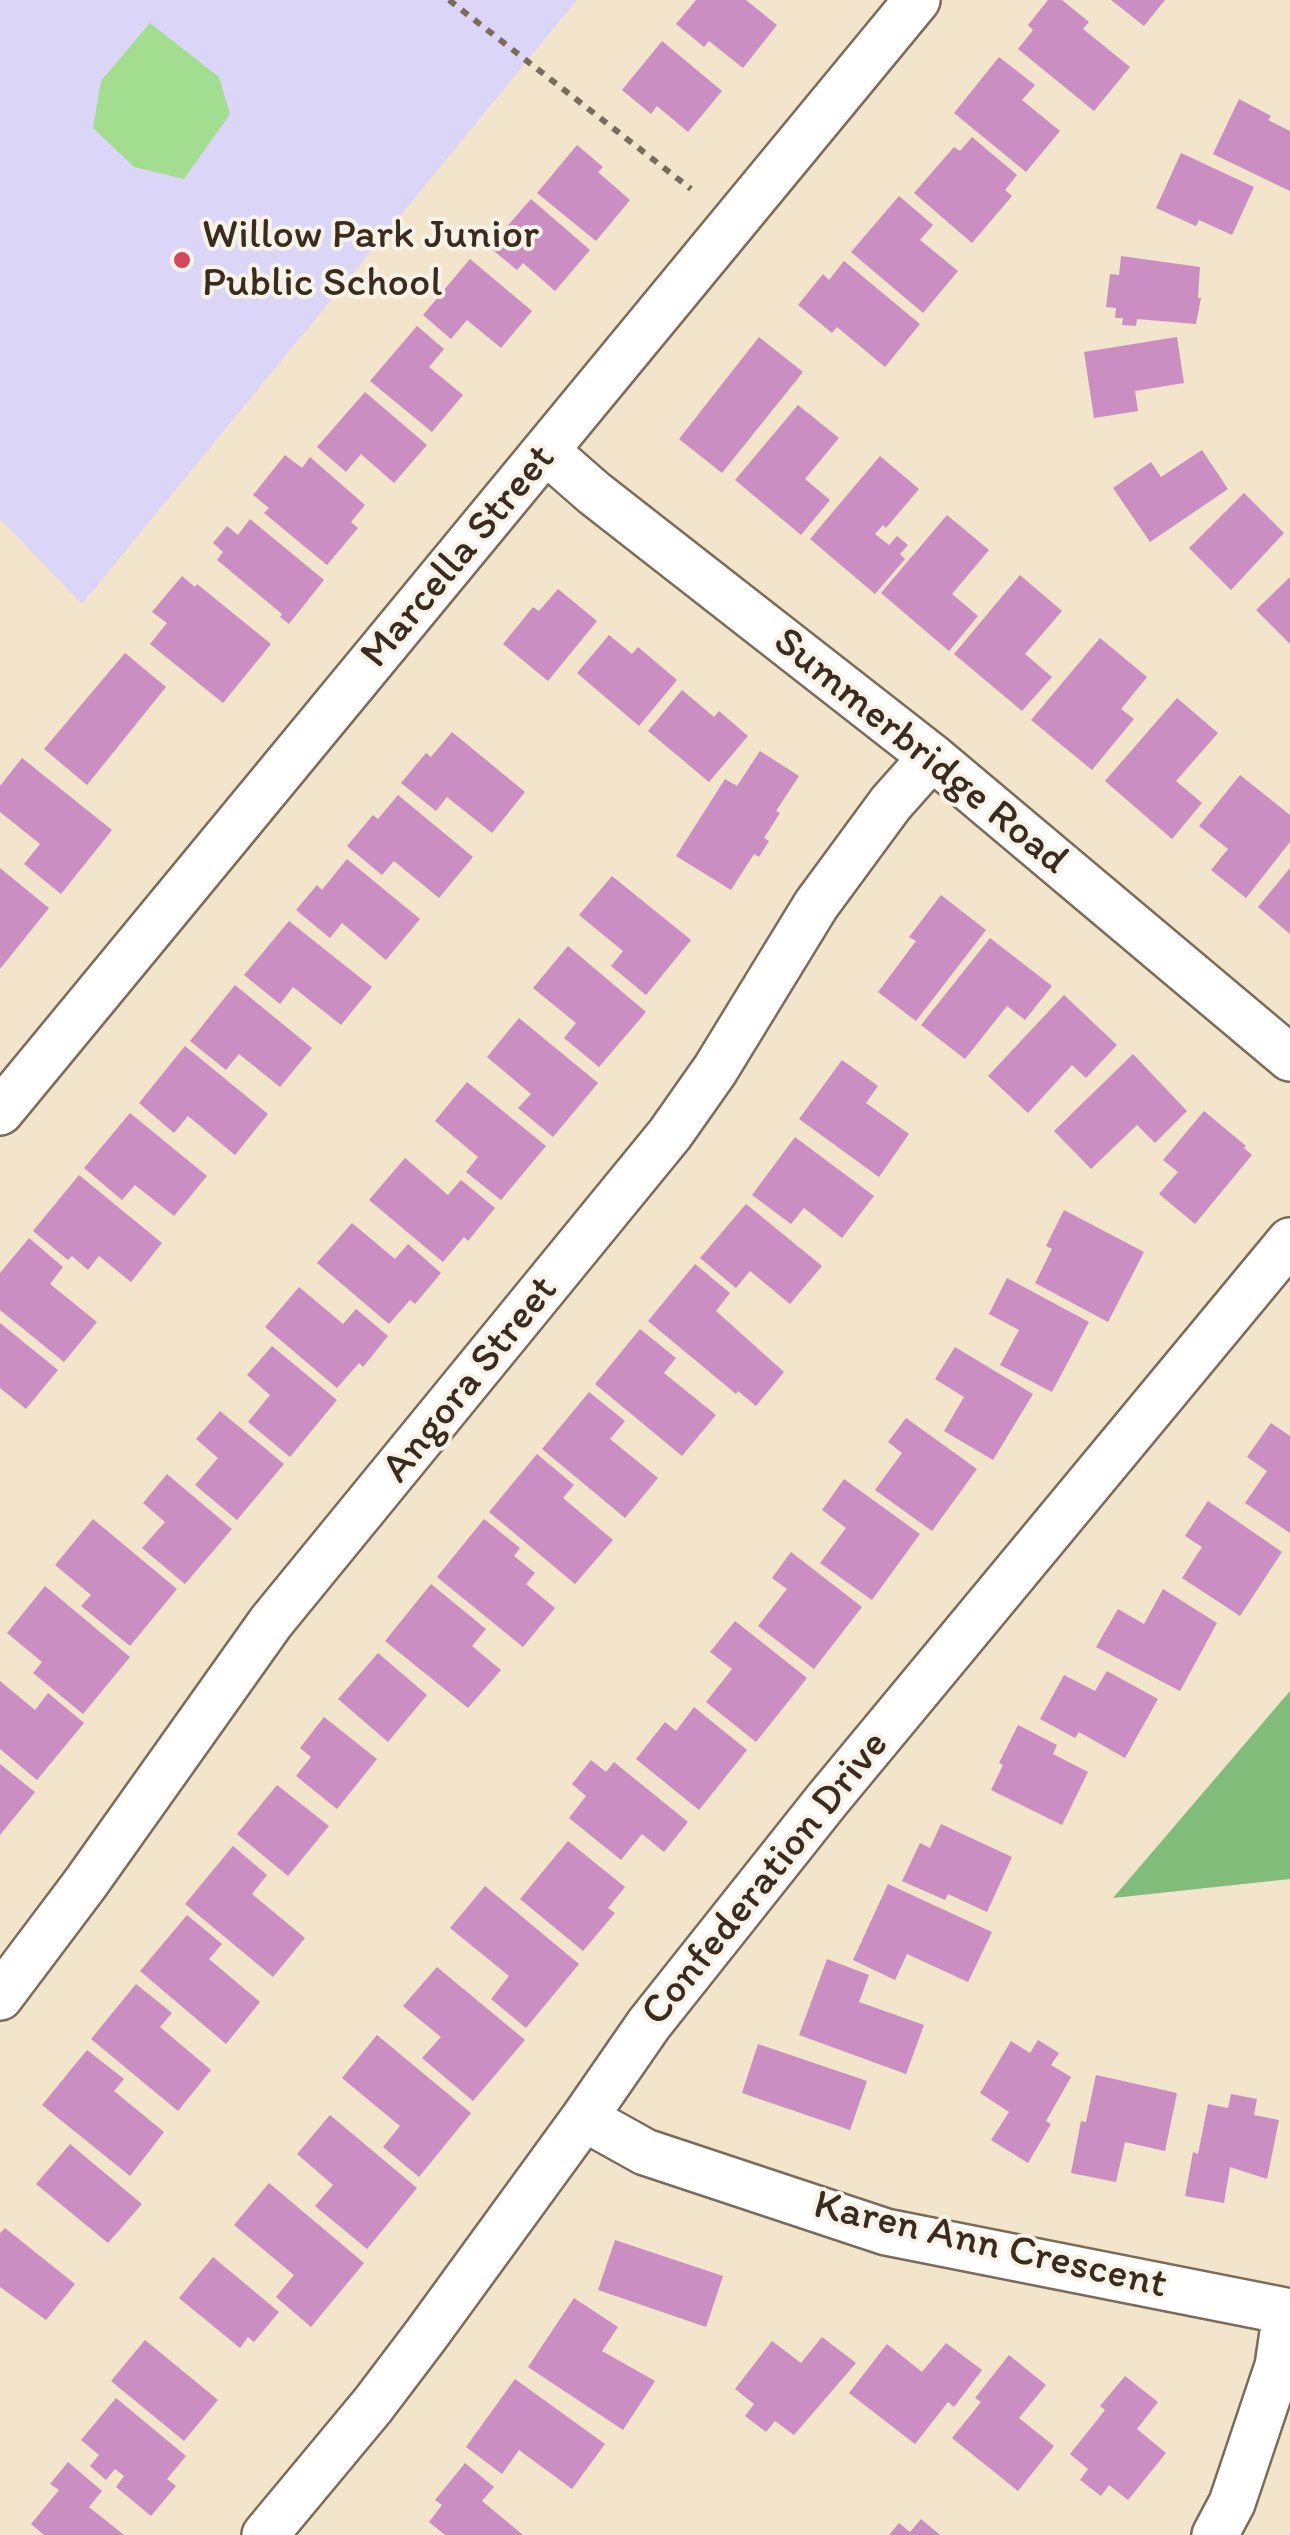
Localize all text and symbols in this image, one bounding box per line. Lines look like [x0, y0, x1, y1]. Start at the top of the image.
place label: Willow Park Junior Public School [202, 211, 539, 310]
marker: Willow Park Junior Public School [171, 249, 193, 271]
street label: Marcella Street [351, 435, 567, 679]
street label: Summerbridge Road [762, 617, 1078, 887]
street label: Angora Street [372, 1267, 570, 1493]
street label: Confederation Drive [631, 1721, 901, 2037]
street label: Karen Ann Crescent [809, 2181, 1171, 2311]

